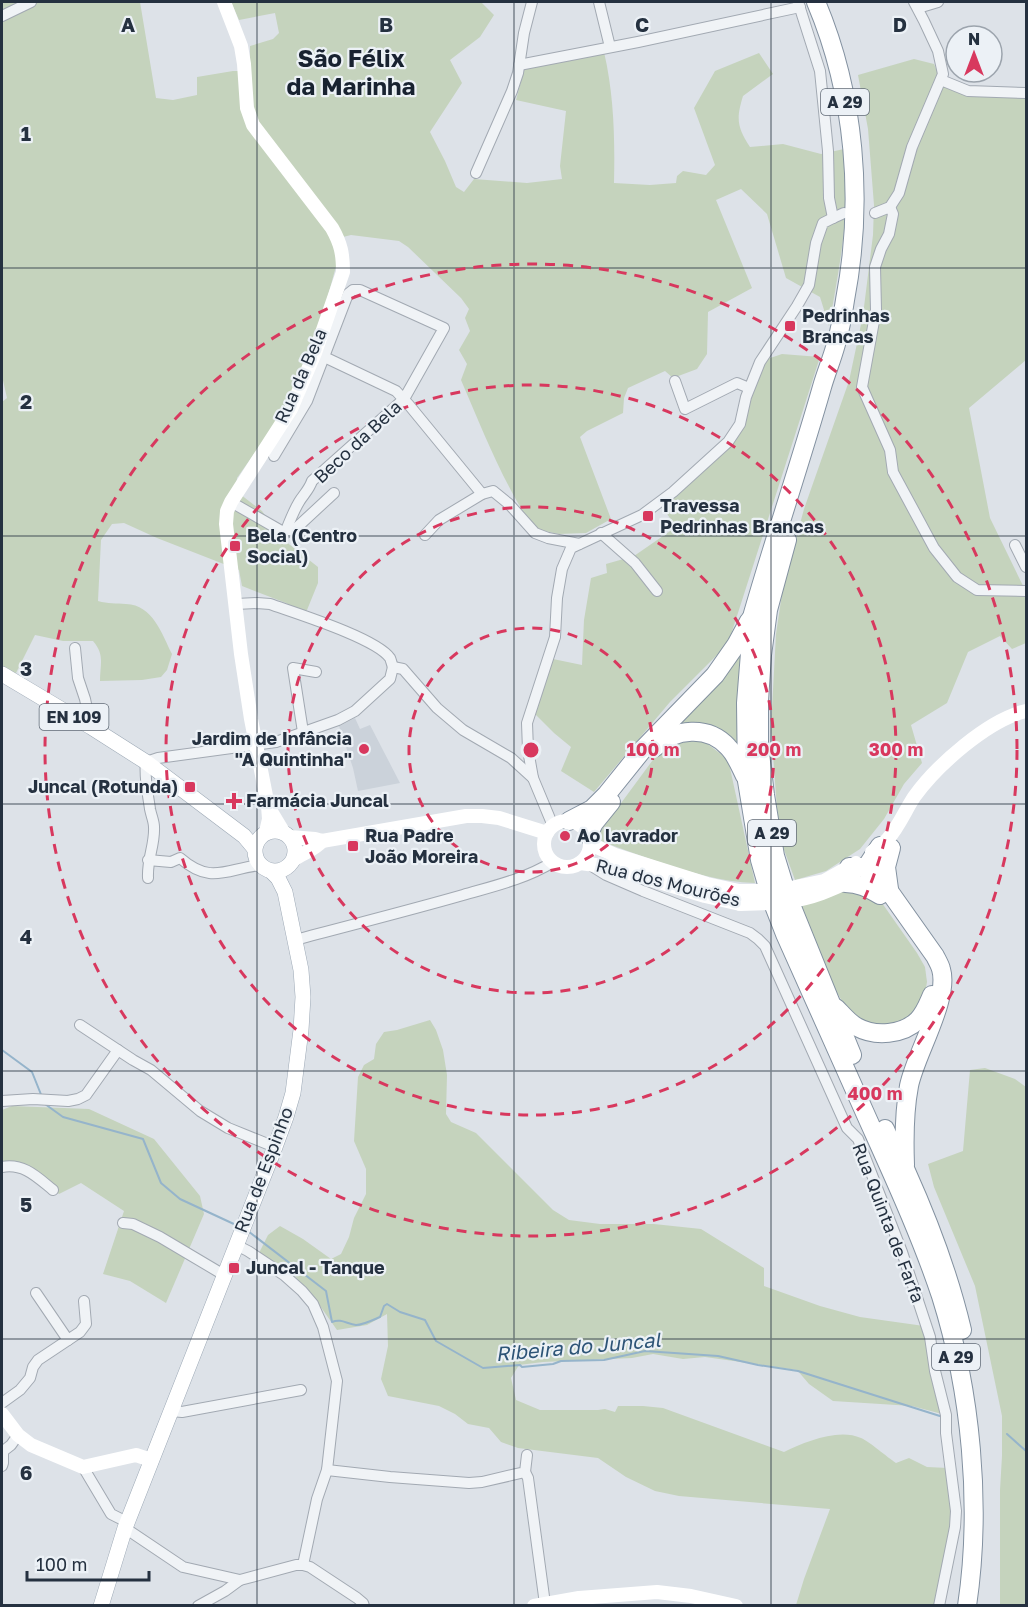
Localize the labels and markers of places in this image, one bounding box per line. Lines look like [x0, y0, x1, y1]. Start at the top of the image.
place label: Pedrinhas Brancas [802, 304, 890, 347]
marker: Pedrinhas Brancas [783, 319, 797, 333]
place label: Travessa Pedrinhas Brancas [660, 494, 824, 537]
marker: Travessa Pedrinhas Brancas [641, 509, 655, 523]
place label: Bela (Centro Social) [247, 524, 357, 567]
marker: Bela (Centro Social) [228, 539, 242, 553]
place label: Jardim de Infância "A Quintinha" [192, 727, 352, 770]
centre of rings [521, 740, 541, 760]
marker: Jardim de Infância "A Quintinha" [357, 742, 371, 756]
place label: Juncal (Rotunda) [28, 775, 178, 797]
marker: Juncal (Rotunda) [183, 780, 197, 794]
place label: Farmácia Juncal [246, 789, 389, 811]
marker: Farmácia Juncal [227, 794, 241, 808]
place label: Rua Padre João Moreira [365, 824, 478, 867]
place label: Ao lavrador [577, 824, 678, 846]
marker: Ao lavrador [558, 829, 572, 843]
marker: Rua Padre João Moreira [346, 839, 360, 853]
place label: Juncal - Tanque [246, 1256, 385, 1278]
marker: Juncal - Tanque [227, 1261, 241, 1275]

